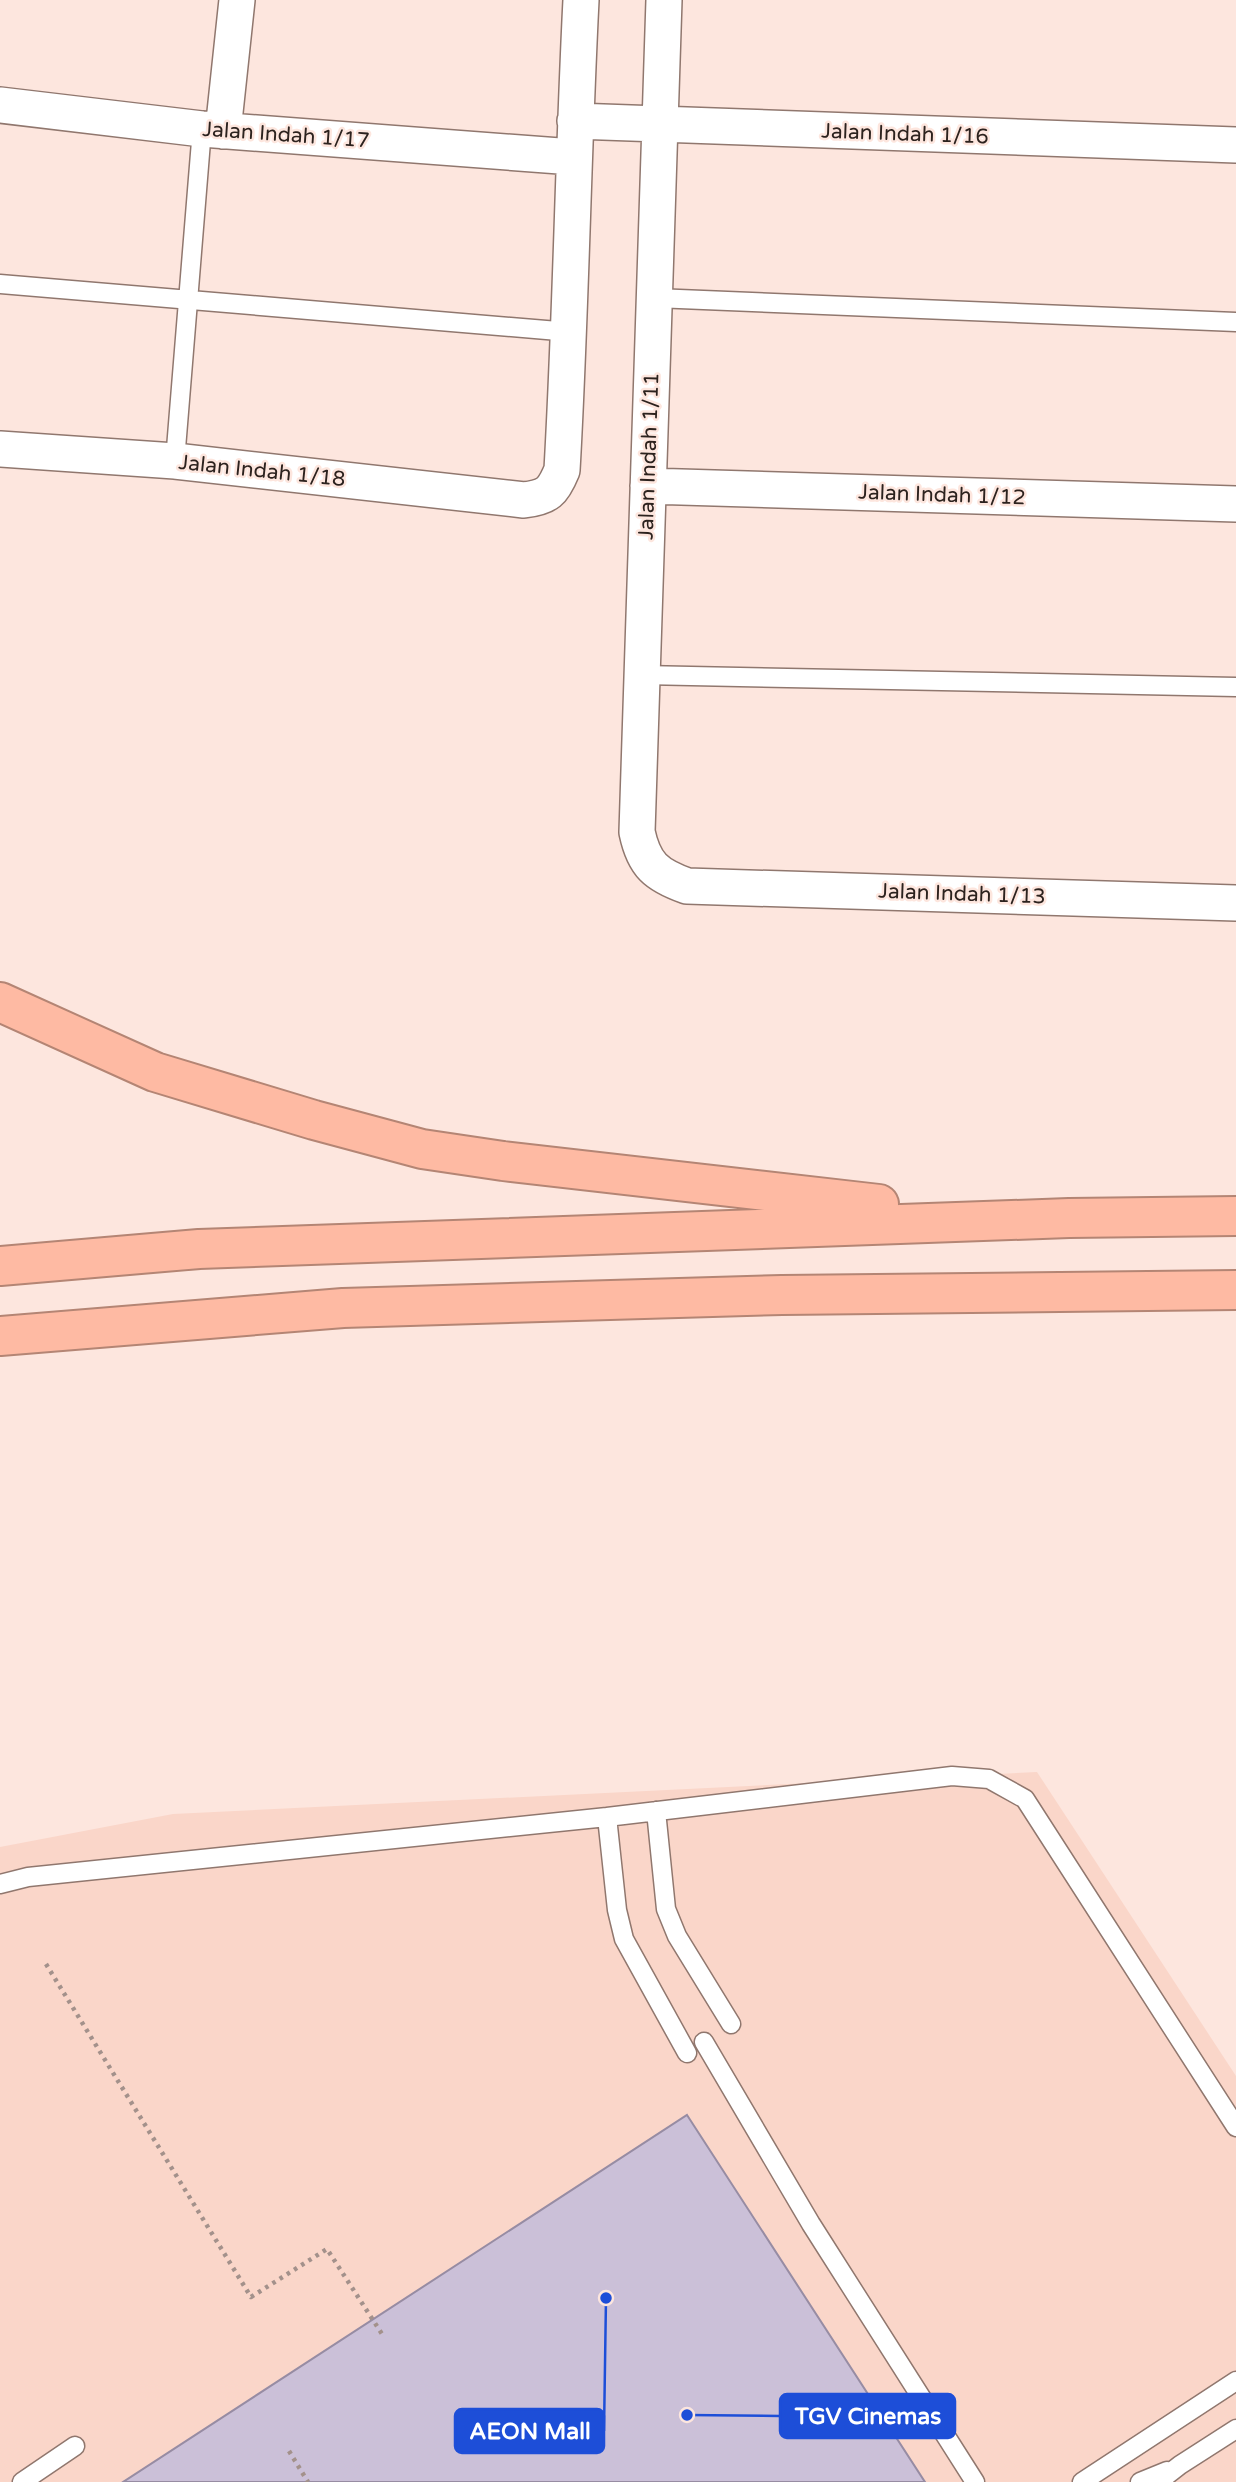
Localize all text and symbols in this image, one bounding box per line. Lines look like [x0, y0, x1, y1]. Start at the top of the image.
street label: Jalan Indah 1/17 [202, 117, 370, 153]
street label: Jalan Indah 1/16 [821, 119, 989, 149]
street label: Jalan Indah 1/11 [634, 372, 664, 540]
street label: Jalan Indah 1/18 [177, 450, 347, 492]
street label: Jalan Indah 1/12 [858, 480, 1026, 510]
street label: Jalan Indah 1/13 [878, 879, 1046, 909]
callout: TGV Cinemas [780, 2394, 955, 2438]
text: TGV Cinemas [794, 2403, 941, 2431]
callout: AEON Mall [455, 2409, 604, 2453]
text: AEON Mall [469, 2418, 591, 2446]

